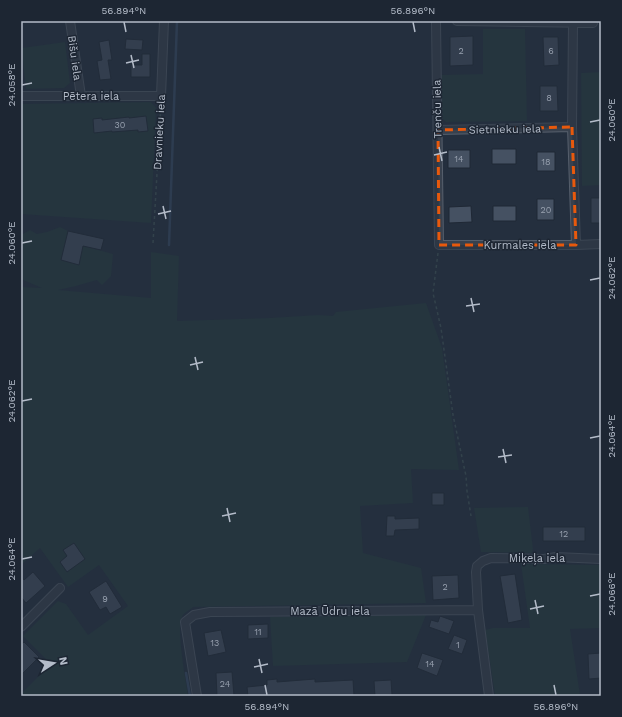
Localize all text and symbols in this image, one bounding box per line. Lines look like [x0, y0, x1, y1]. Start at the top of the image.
text: 56.894°N [102, 5, 146, 16]
text: 56.896°N [391, 5, 435, 16]
street label: Bišu iela [65, 35, 84, 81]
house number: 2 [458, 46, 464, 56]
house number: 6 [548, 46, 554, 56]
text: 24.058°E [6, 63, 17, 107]
street label: Trenču iela [430, 79, 445, 139]
street label: Pētera iela [63, 90, 119, 103]
house number: 8 [546, 93, 552, 103]
street label: Dravnieku iela [151, 94, 168, 170]
text: 24.060°E [606, 98, 617, 142]
house number: 30 [115, 120, 126, 130]
street label: Sietnieku iela [469, 122, 541, 137]
house number: 14 [454, 154, 464, 164]
house number: 18 [541, 157, 551, 167]
house number: 20 [541, 205, 552, 215]
text: 24.060°E [6, 221, 17, 265]
street label: Kurmales iela [483, 239, 557, 252]
text: 24.062°E [606, 256, 617, 300]
text: 24.062°E [6, 379, 17, 423]
text: 24.064°E [606, 414, 617, 458]
house number: 12 [560, 529, 568, 539]
text: 24.064°E [6, 537, 17, 581]
street label: Miķeļa iela [509, 552, 565, 565]
text: 24.066°E [606, 572, 617, 616]
house number: 2 [442, 582, 448, 592]
house number: 9 [102, 594, 108, 604]
street label: Mazā Ūdru iela [290, 605, 370, 618]
house number: 11 [254, 627, 262, 637]
house number: 13 [211, 638, 219, 648]
house number: 1 [456, 640, 460, 650]
north arrow [34, 643, 74, 683]
text: N [56, 656, 70, 666]
house number: 14 [425, 659, 435, 669]
house number: 24 [220, 679, 231, 689]
text: 56.894°N [245, 701, 289, 712]
text: 56.896°N [534, 701, 578, 712]

